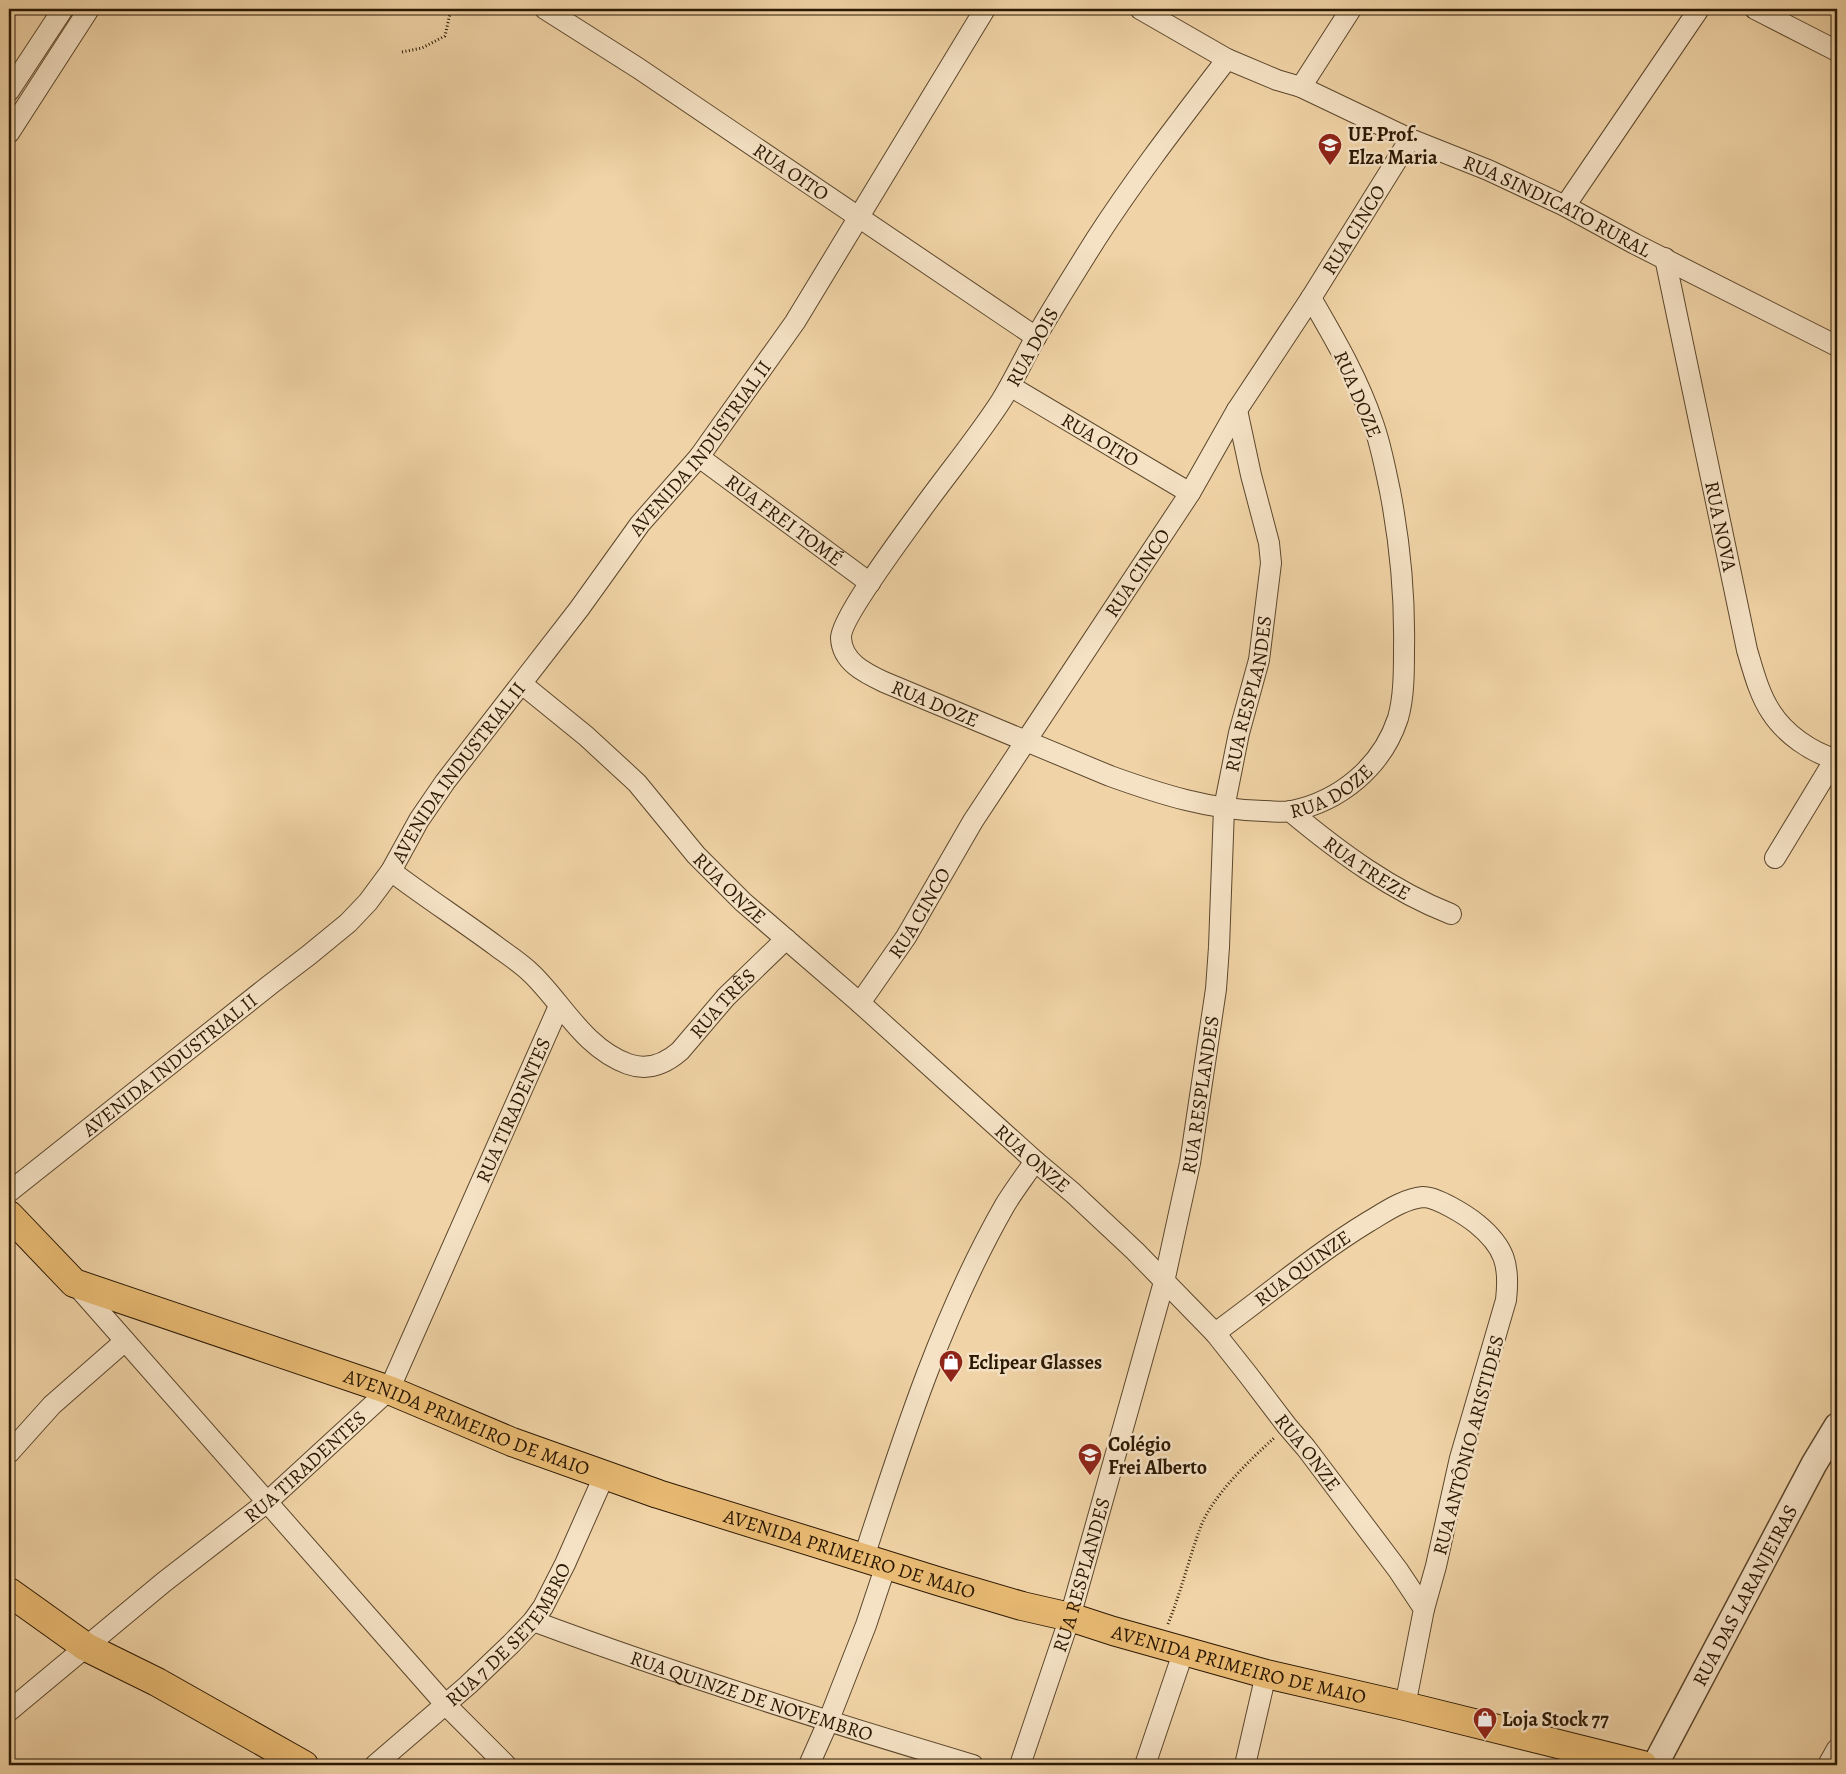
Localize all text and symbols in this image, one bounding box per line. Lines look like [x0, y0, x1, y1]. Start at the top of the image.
place label: UE Prof. Elza Maria [1348, 121, 1438, 171]
school or university icon: UE Prof. Elza Maria [1317, 132, 1343, 166]
street label: RUA OITO [748, 137, 834, 207]
street label: RUA SINDICATO RURAL [1459, 149, 1656, 264]
street label: RUA CINCO [1316, 180, 1392, 280]
street label: RUA DOIS [1000, 303, 1065, 392]
street label: RUA DOZE [1327, 347, 1388, 442]
street label: AVENIDA INDUSTRIAL II [622, 355, 778, 542]
street label: RUA OITO [1056, 406, 1144, 474]
street label: RUA FREI TOMÉ [720, 468, 848, 573]
street label: RUA NOVA [1698, 479, 1743, 574]
street label: RUA CINCO [1098, 523, 1177, 623]
street label: RUA RESPLANDES [1219, 614, 1278, 774]
street label: RUA DOZE [887, 674, 983, 734]
street label: AVENIDA INDUSTRIAL II [385, 676, 532, 869]
street label: RUA DOZE [1287, 758, 1379, 825]
street label: RUA TREZE [1318, 830, 1415, 907]
street label: RUA ONZE [687, 846, 772, 930]
street label: RUA CINCO [882, 863, 957, 964]
street label: RUA TRÊS [683, 963, 762, 1044]
street label: AVENIDA INDUSTRIAL II [76, 987, 263, 1143]
street label: RUA RESPLANDES [1175, 1014, 1226, 1177]
street label: RUA TIRADENTES [469, 1033, 557, 1187]
street label: RUA ONZE [989, 1118, 1076, 1199]
street label: RUA QUINZE [1249, 1224, 1356, 1313]
street label: RUA ANTÔNIO ARISTIDES [1426, 1332, 1511, 1558]
shop icon: Eclipear Glasses [938, 1349, 964, 1383]
place label: Eclipear Glasses [968, 1349, 1102, 1376]
street label: AVENIDA PRIMEIRO DE MAIO [339, 1362, 593, 1483]
street label: RUA TIRADENTES [238, 1405, 372, 1529]
street label: RUA ONZE [1268, 1408, 1347, 1497]
place label: Colégio Frei Alberto [1108, 1431, 1207, 1481]
school or university icon: Colégio Frei Alberto [1077, 1442, 1103, 1476]
street label: RUA RESPLANDES [1046, 1494, 1117, 1656]
street label: RUA DAS LARANJEIRAS [1686, 1500, 1804, 1691]
street label: AVENIDA PRIMEIRO DE MAIO [719, 1502, 979, 1606]
street label: RUA 7 DE SETEMBRO [440, 1558, 578, 1713]
street label: AVENIDA PRIMEIRO DE MAIO [1108, 1618, 1369, 1711]
street label: RUA QUINZE DE NOVEMBRO [626, 1644, 876, 1748]
shop icon: Loja Stock 77 [1472, 1706, 1498, 1740]
place label: Loja Stock 77 [1502, 1706, 1609, 1733]

